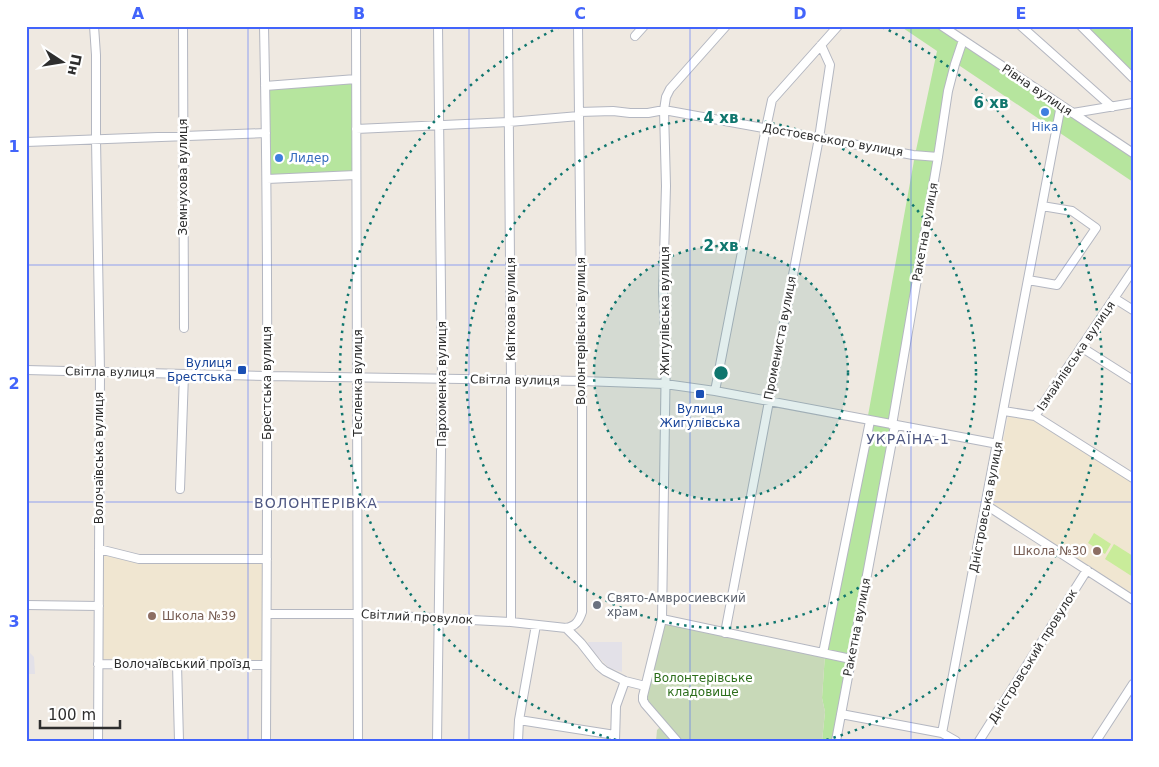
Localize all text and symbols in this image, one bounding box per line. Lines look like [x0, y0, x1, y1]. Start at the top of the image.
text: A [132, 4, 145, 23]
text: B [353, 4, 365, 23]
text: C [574, 4, 586, 23]
text: D [793, 4, 807, 23]
text: E [1016, 4, 1026, 23]
north arrow [38, 38, 88, 88]
text: Пн [65, 53, 85, 77]
street label: Рівна вулиця [999, 61, 1075, 119]
text: 6 хв [974, 94, 1008, 112]
marker: Ніка [1039, 106, 1051, 118]
text: 4 хв [704, 109, 738, 127]
street label: Земнухова вулиця [176, 119, 190, 235]
place label: Ніка [1032, 120, 1058, 134]
street label: Достоєвського вулиця [762, 121, 904, 159]
text: 1 [8, 137, 20, 156]
place label: Лидер [289, 151, 329, 165]
marker: Лидер [273, 152, 285, 164]
street label: Ракетна вулиця [909, 181, 941, 283]
text: 2 хв [704, 237, 738, 255]
street label: Жигулівська вулиця [658, 246, 672, 376]
street label: Квіткова вулиця [504, 257, 518, 361]
street label: Волонтерівська вулиця [574, 257, 588, 405]
street label: Промениста вулиця [761, 275, 799, 401]
street label: Ізмайлівська вулиця [1034, 298, 1118, 414]
street label: Пархоменка вулиця [435, 321, 449, 447]
street label: Брестська вулиця [260, 326, 274, 440]
street label: Тесленка вулиця [351, 329, 365, 438]
place label: Вулиця Брестська [167, 356, 232, 384]
street label: Світла вулиця [65, 364, 155, 380]
marker: Вулиця Брестська [236, 364, 248, 376]
centre of rings [712, 364, 730, 382]
street label: Світла вулиця [470, 372, 560, 388]
text: 2 [8, 374, 20, 393]
marker: Вулиця Жигулівська [694, 388, 706, 400]
street label: Волочаївська вулиця [92, 392, 106, 524]
place label: Вулиця Жигулівська [660, 402, 740, 430]
district label: УКРАЇНА-1 [866, 430, 950, 447]
street label: Дністровська вулиця [966, 440, 1006, 574]
district label: ВОЛОНТЕРІВКА [254, 495, 378, 511]
place label: Школа №30 [1013, 544, 1087, 558]
marker: Школа №30 [1091, 545, 1103, 557]
street label: Ракетна вулиця [841, 576, 873, 678]
street label: Дністровський провулок [986, 586, 1080, 726]
place label: Свято-Амвросиевский храм [607, 591, 746, 619]
marker: Свято-Амвросиевский храм [591, 599, 603, 611]
street label: Світлий провулок [361, 607, 473, 627]
place label: Школа №39 [162, 609, 236, 623]
marker: Школа №39 [146, 610, 158, 622]
text: 3 [8, 612, 20, 631]
street label: Волочаївський проїзд [114, 657, 250, 671]
park label: Волонтерівське кладовище [653, 671, 753, 699]
scale bar [40, 697, 120, 729]
text: 100 m [48, 706, 96, 724]

